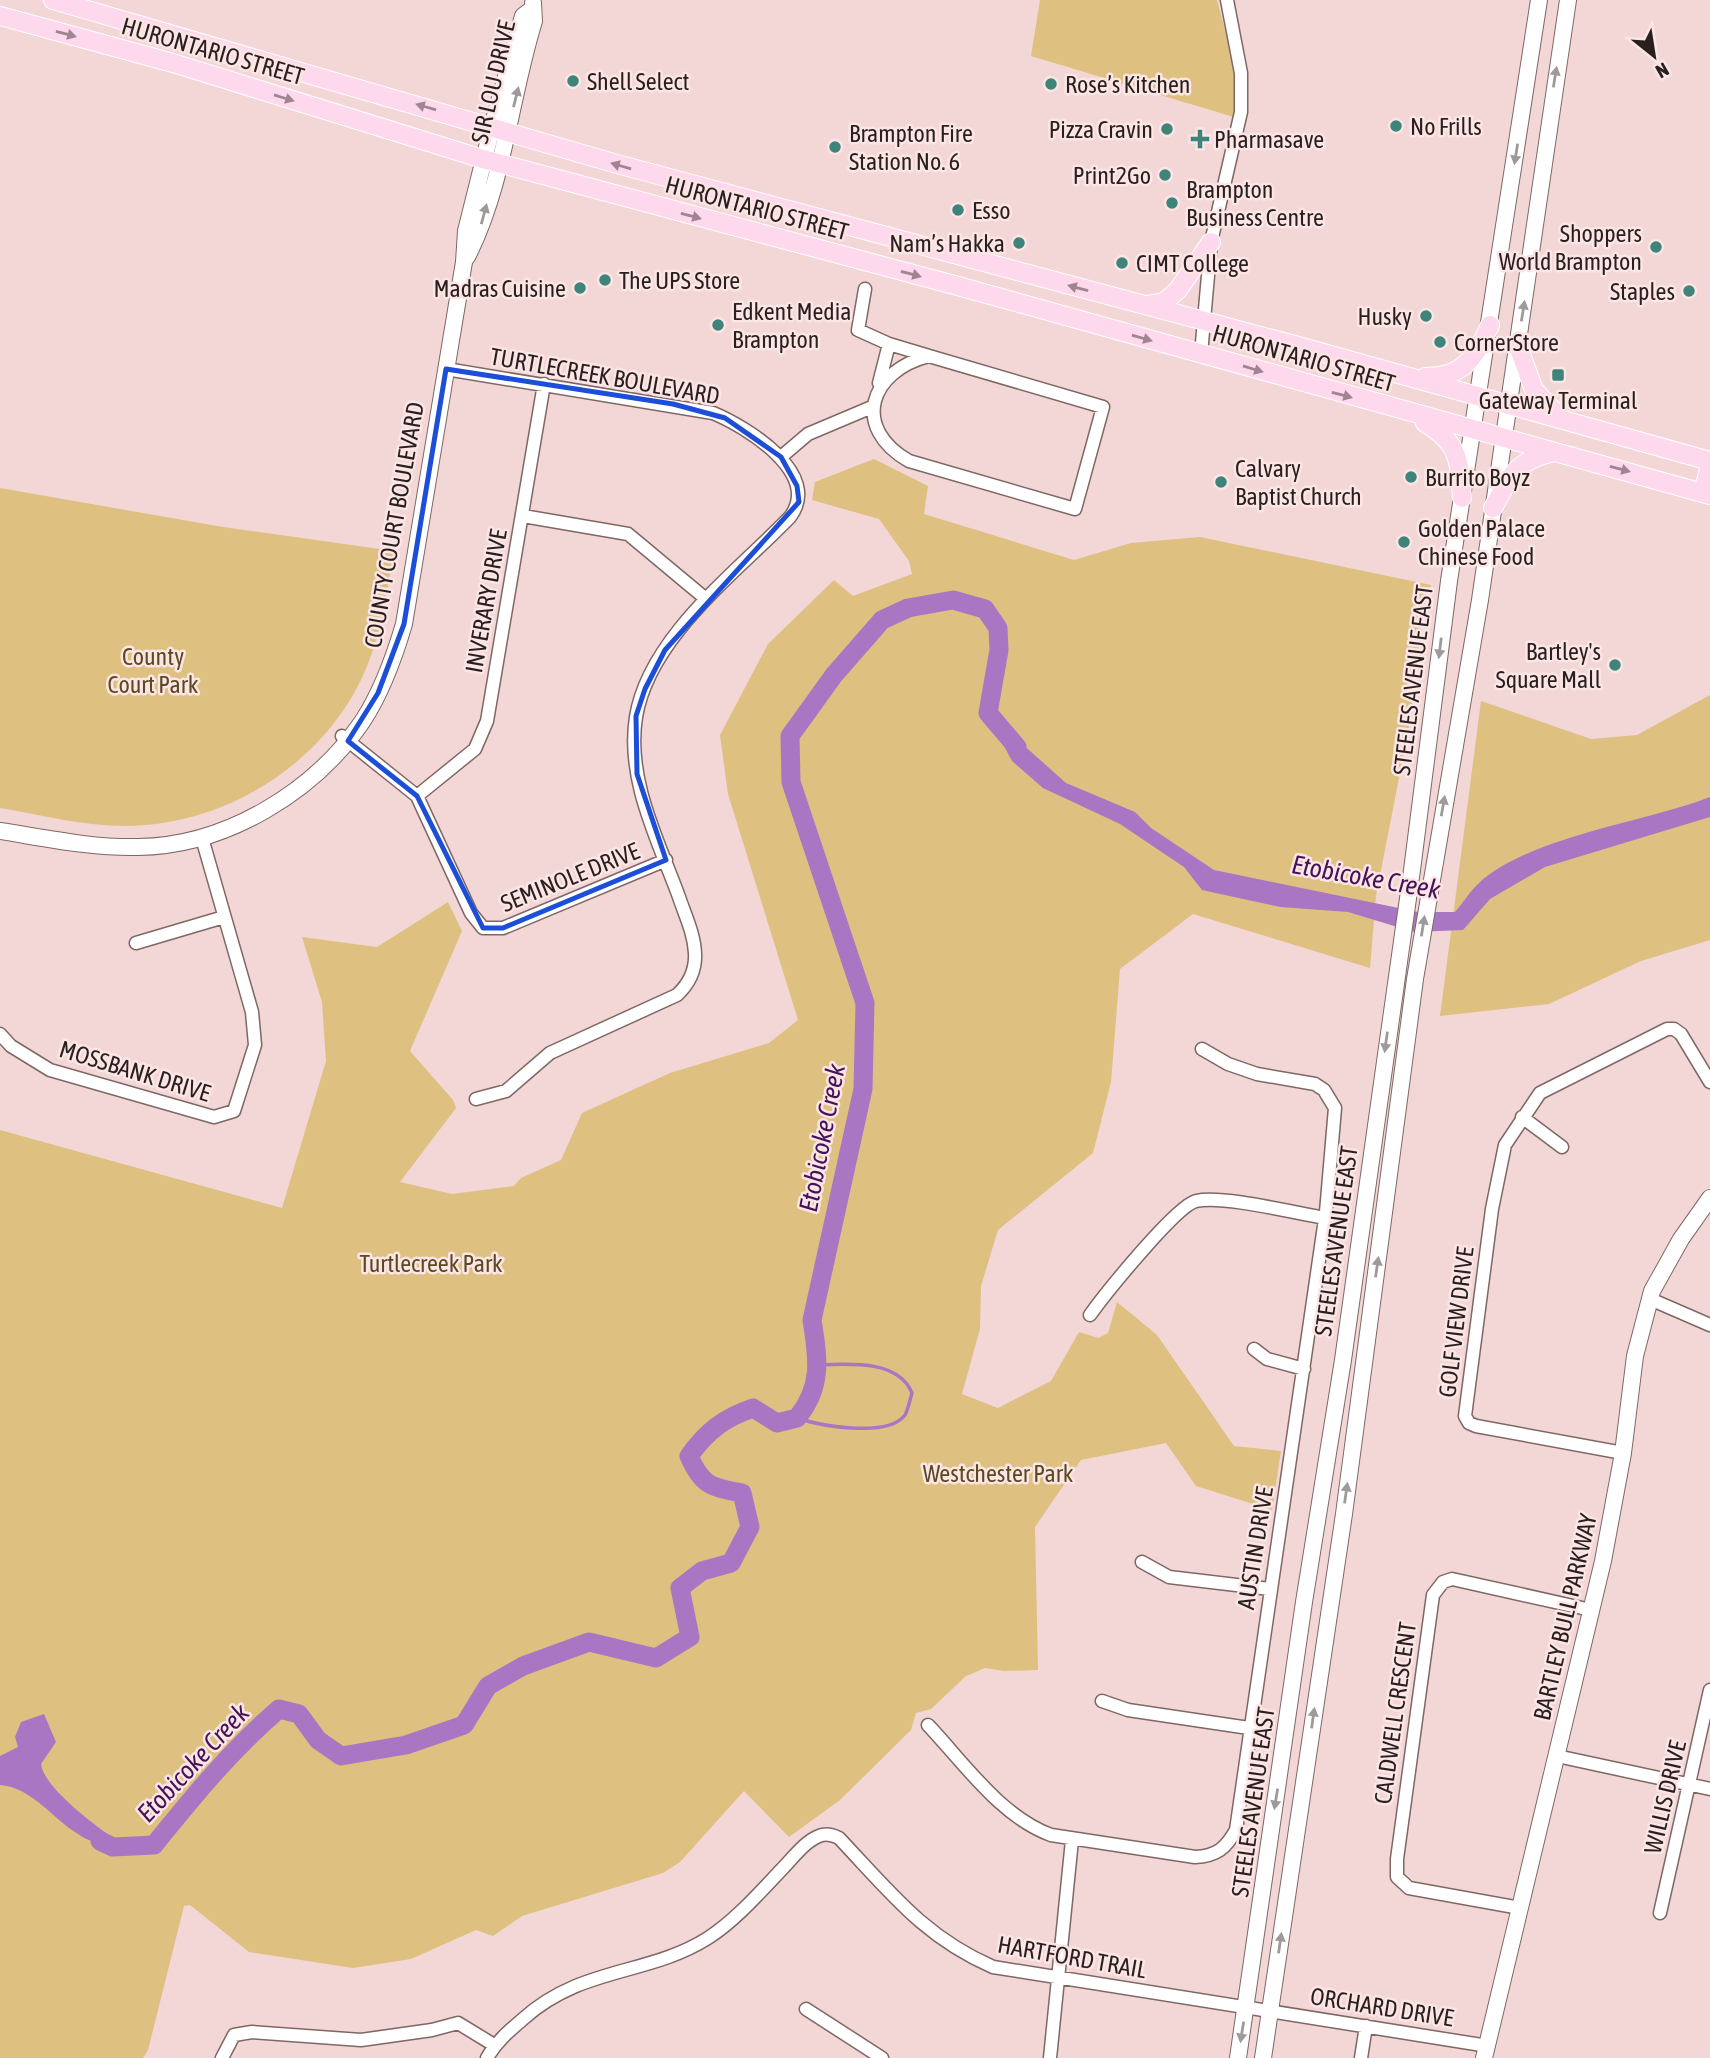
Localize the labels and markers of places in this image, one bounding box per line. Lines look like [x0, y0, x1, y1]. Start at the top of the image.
place label: Shell Select [587, 68, 689, 95]
place label: Rose’s Kitchen [1065, 71, 1191, 98]
marker: Shell Select [565, 73, 581, 89]
marker: Rose’s Kitchen [1043, 76, 1059, 92]
place label: No Frills [1410, 113, 1482, 140]
place label: Pizza Cravin [1049, 116, 1153, 143]
marker: No Frills [1388, 118, 1404, 134]
place label: Brampton Fire Station No. 6 [849, 120, 973, 175]
marker: Pizza Cravin [1159, 121, 1175, 137]
place label: Pharmasave [1214, 126, 1324, 153]
marker: Pharmasave [1192, 131, 1208, 147]
marker: Brampton Fire Station No. 6 [827, 139, 843, 155]
place label: Print2Go [1073, 162, 1151, 189]
marker: Print2Go [1157, 167, 1173, 183]
place label: Brampton Business Centre [1186, 176, 1324, 231]
marker: Brampton Business Centre [1164, 195, 1180, 211]
place label: Esso [972, 197, 1010, 224]
marker: Esso [950, 202, 966, 218]
place label: Shoppers World Brampton [1499, 220, 1642, 275]
place label: Nam’s Hakka [889, 230, 1005, 257]
marker: Nam’s Hakka [1011, 235, 1027, 251]
marker: Shoppers World Brampton [1648, 239, 1664, 255]
place label: CIMT College [1136, 250, 1249, 277]
marker: CIMT College [1114, 255, 1130, 271]
place label: The UPS Store [619, 267, 740, 294]
marker: The UPS Store [597, 272, 613, 288]
place label: Madras Cuisine [433, 275, 566, 302]
place label: Staples [1610, 278, 1675, 305]
marker: Madras Cuisine [572, 280, 588, 296]
marker: Staples [1681, 283, 1697, 299]
place label: Edkent Media Brampton [732, 298, 851, 353]
place label: Husky [1358, 303, 1412, 330]
marker: Husky [1418, 308, 1434, 324]
marker: Edkent Media Brampton [710, 317, 726, 333]
place label: CornerStore [1454, 329, 1559, 356]
marker: CornerStore [1432, 334, 1448, 350]
marker: Gateway Terminal [1550, 367, 1566, 383]
place label: Gateway Terminal [1479, 387, 1638, 414]
place label: Calvary Baptist Church [1235, 455, 1362, 510]
place label: Burrito Boyz [1425, 464, 1530, 491]
marker: Burrito Boyz [1403, 469, 1419, 485]
marker: Calvary Baptist Church [1213, 474, 1229, 490]
place label: Golden Palace Chinese Food [1418, 515, 1545, 570]
marker: Golden Palace Chinese Food [1396, 534, 1412, 550]
place label: Bartley's Square Mall [1496, 638, 1602, 693]
marker: Bartley's Square Mall [1607, 657, 1623, 673]

